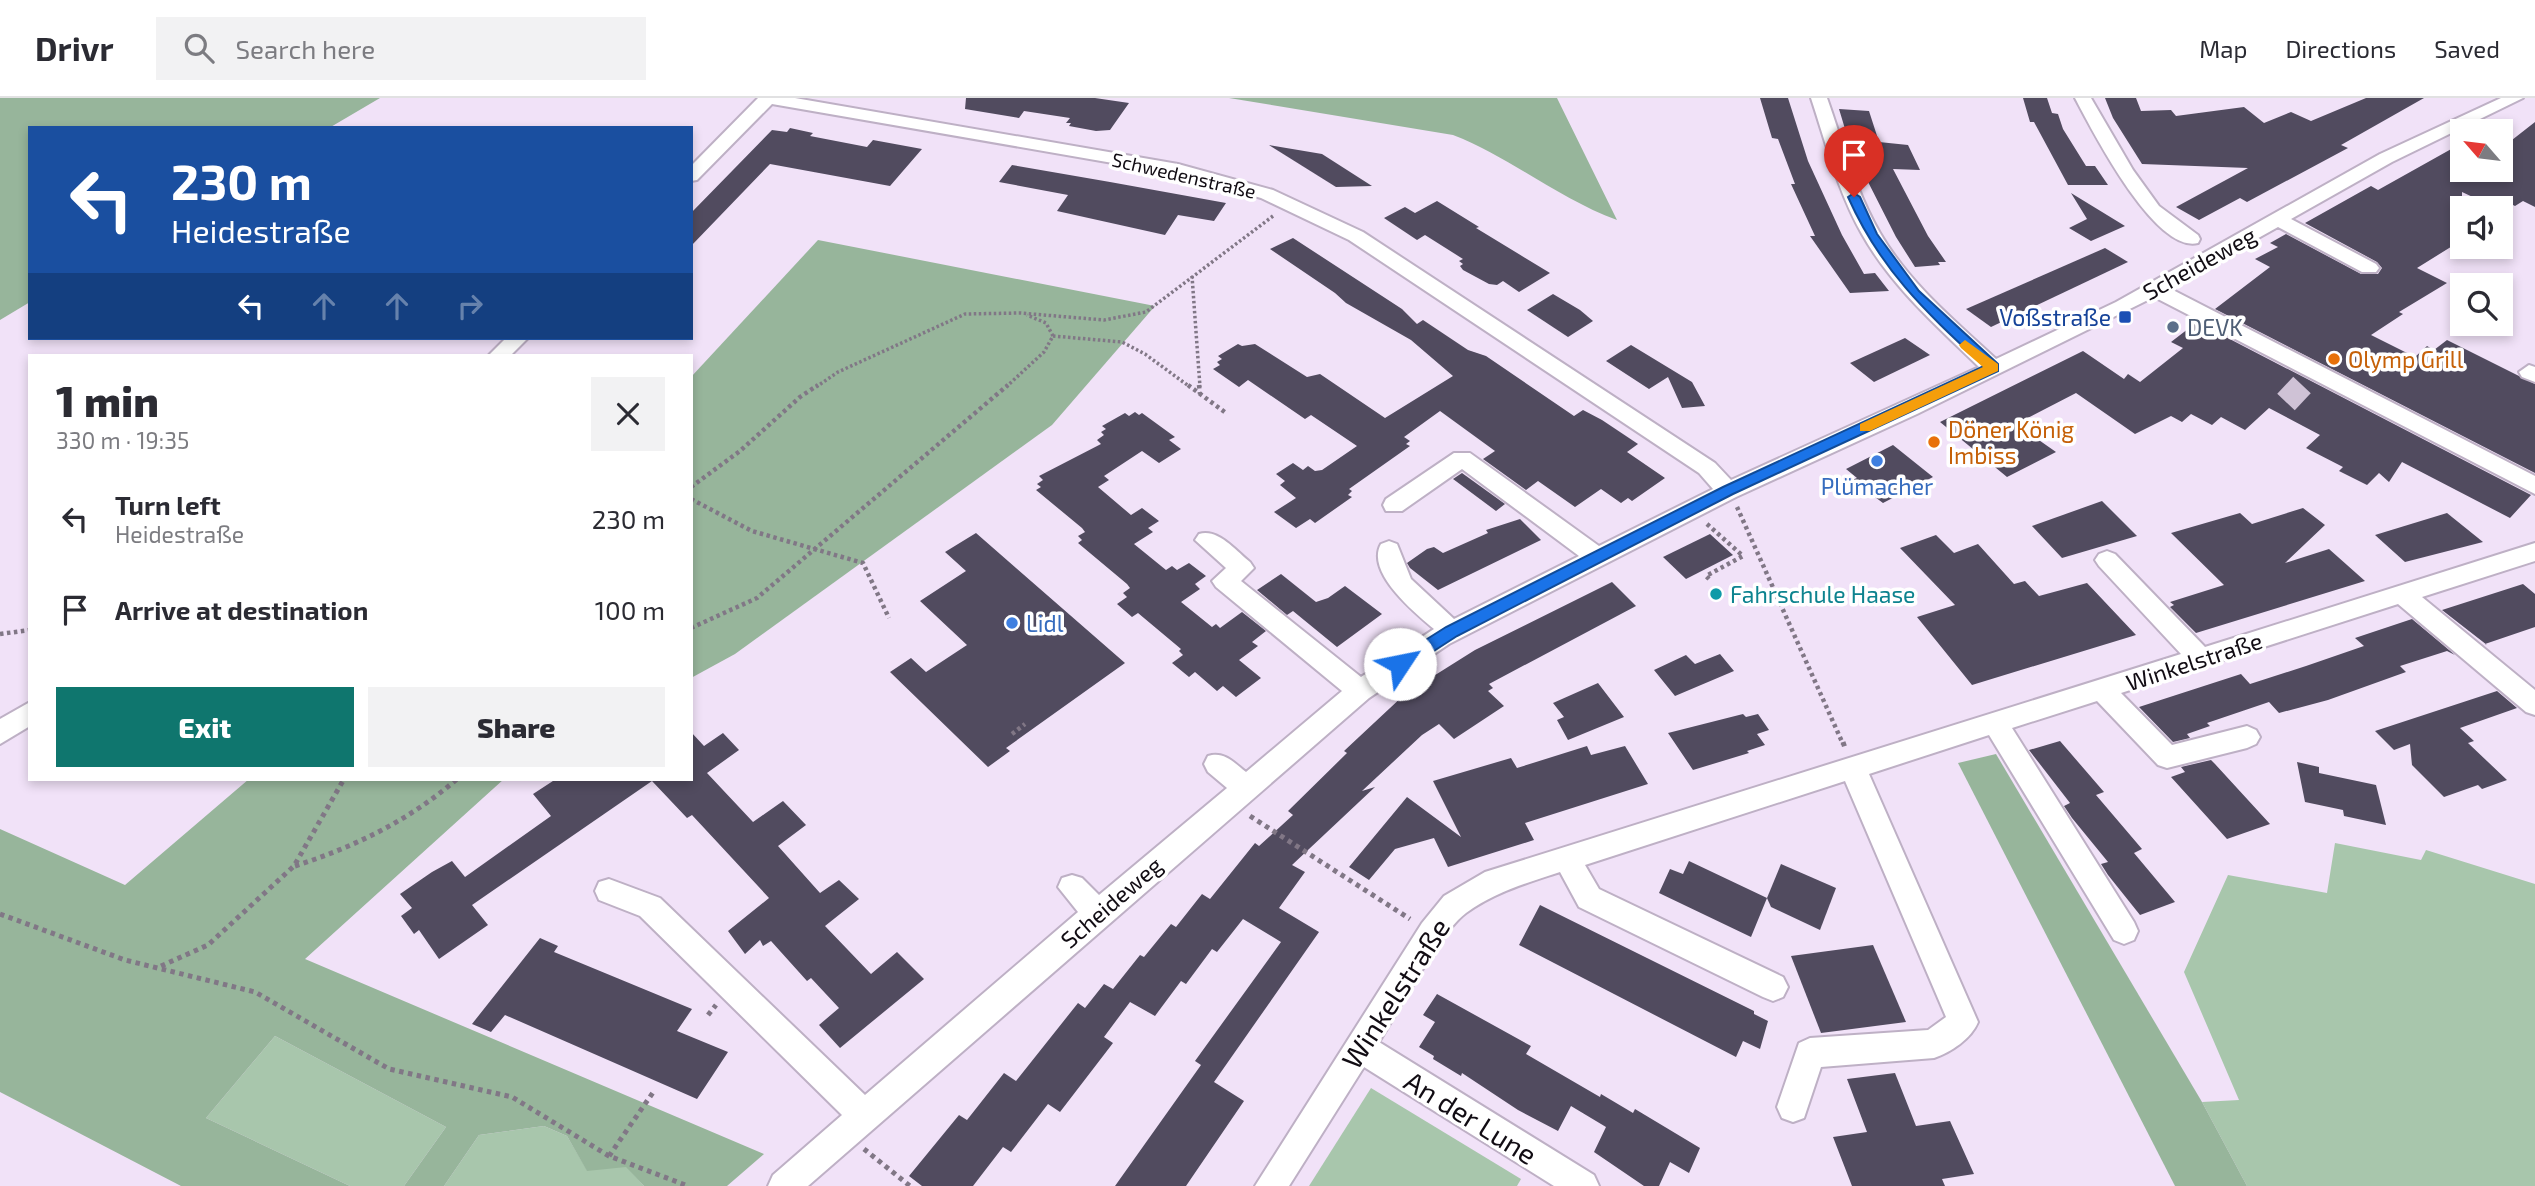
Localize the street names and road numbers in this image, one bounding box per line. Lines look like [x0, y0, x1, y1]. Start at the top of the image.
street label: Schwedenstraße [1110, 147, 1258, 203]
street label: Scheideweg [2137, 220, 2261, 306]
street label: Winkelstraße [2122, 626, 2266, 696]
street label: Scheideweg [1055, 850, 1168, 954]
street label: Winkelstraße [1334, 911, 1456, 1075]
street label: An der Lune [1399, 1063, 1543, 1171]

